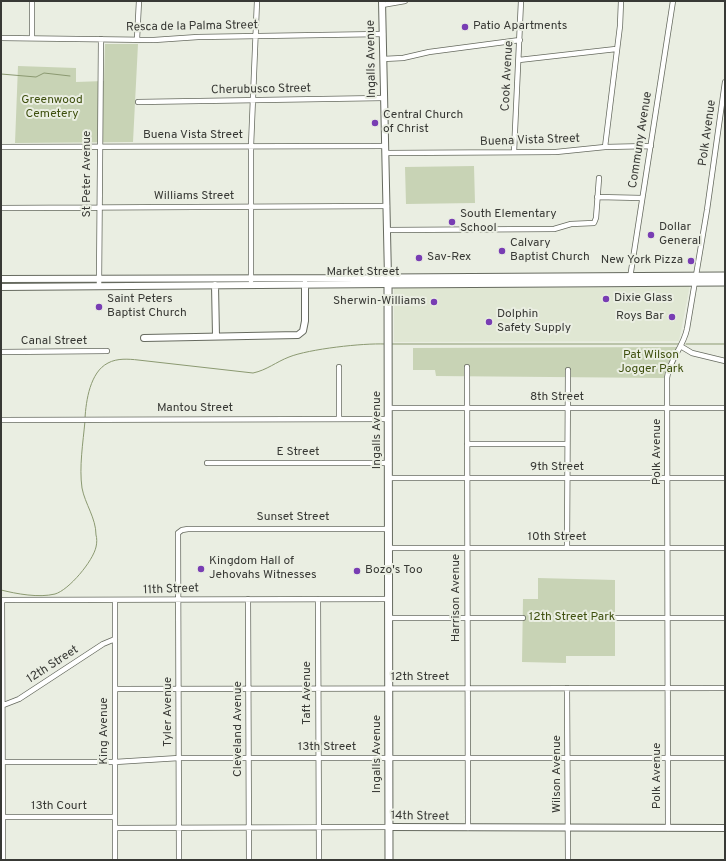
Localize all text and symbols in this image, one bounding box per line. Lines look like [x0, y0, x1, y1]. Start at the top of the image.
street label: Resca de la Palma Street [126, 19, 258, 35]
street label: Ingalls Avenue [364, 20, 380, 98]
place label: Patio Apartments [473, 20, 567, 34]
marker: Patio Apartments [460, 22, 470, 32]
street label: Cook Avenue [499, 40, 517, 112]
street label: Cherubusco Street [211, 82, 311, 98]
street label: Communy Avenue [626, 91, 656, 189]
park label: Greenwood Cemetery [21, 94, 83, 122]
street label: Polk Avenue [696, 99, 720, 167]
place label: Central Church of Christ [383, 109, 463, 137]
marker: Central Church of Christ [370, 118, 380, 128]
street label: Buena Vista Street [143, 129, 243, 143]
street label: St Peter Avenue [81, 131, 95, 217]
street label: Buena Vista Street [480, 132, 580, 150]
street label: Williams Street [154, 190, 234, 204]
place label: South Elementary School [460, 208, 557, 236]
marker: South Elementary School [447, 217, 457, 227]
place label: Dollar General [659, 221, 701, 249]
marker: Dollar General [646, 230, 656, 240]
place label: Calvary Baptist Church [510, 237, 590, 265]
marker: Calvary Baptist Church [497, 246, 507, 256]
place label: Sav-Rex [427, 251, 471, 265]
marker: Sav-Rex [414, 253, 424, 263]
place label: New York Pizza [601, 254, 683, 268]
marker: New York Pizza [686, 256, 696, 266]
street label: Market Street [326, 266, 400, 280]
place label: Dixie Glass [614, 292, 673, 306]
place label: Saint Peters Baptist Church [107, 293, 187, 321]
marker: Dixie Glass [601, 294, 611, 304]
place label: Sherwin-Williams [333, 295, 426, 309]
marker: Sherwin-Williams [429, 297, 439, 307]
marker: Saint Peters Baptist Church [94, 302, 104, 312]
place label: Dolphin Safety Supply [497, 308, 571, 336]
place label: Roys Bar [616, 310, 664, 324]
marker: Roys Bar [667, 312, 677, 322]
marker: Dolphin Safety Supply [484, 317, 494, 327]
street label: Canal Street [21, 335, 87, 349]
park label: Pat Wilson Jogger Park [618, 349, 684, 377]
street label: Ingalls Avenue [371, 391, 385, 469]
street label: 8th Street [530, 391, 584, 405]
street label: Mantou Street [157, 402, 233, 416]
street label: Polk Avenue [651, 419, 665, 485]
street label: E Street [276, 446, 320, 460]
street label: 9th Street [530, 461, 584, 475]
street label: Sunset Street [256, 511, 330, 525]
street label: 10th Street [527, 531, 587, 545]
street label: Harrison Avenue [450, 554, 464, 642]
place label: Kingdom Hall of Jehovahs Witnesses [209, 555, 317, 583]
marker: Kingdom Hall of Jehovahs Witnesses [196, 564, 206, 574]
place label: Bozo's Too [365, 564, 423, 578]
marker: Bozo's Too [352, 566, 362, 576]
street label: 11th Street [143, 582, 199, 598]
park label: 12th Street Park [529, 611, 615, 625]
street label: 12th Street [24, 643, 82, 687]
street label: Taft Avenue [301, 661, 315, 725]
street label: 12th Street [391, 671, 449, 685]
street label: Tyler Avenue [162, 677, 176, 747]
street label: Cleveland Avenue [232, 681, 246, 777]
street label: King Avenue [98, 697, 112, 765]
street label: Ingalls Avenue [371, 715, 385, 793]
street label: Wilson Avenue [551, 735, 565, 813]
street label: 13th Street [298, 741, 356, 755]
street label: Polk Avenue [651, 743, 665, 809]
street label: 13th Court [31, 800, 87, 814]
street label: 14th Street [391, 809, 449, 825]

